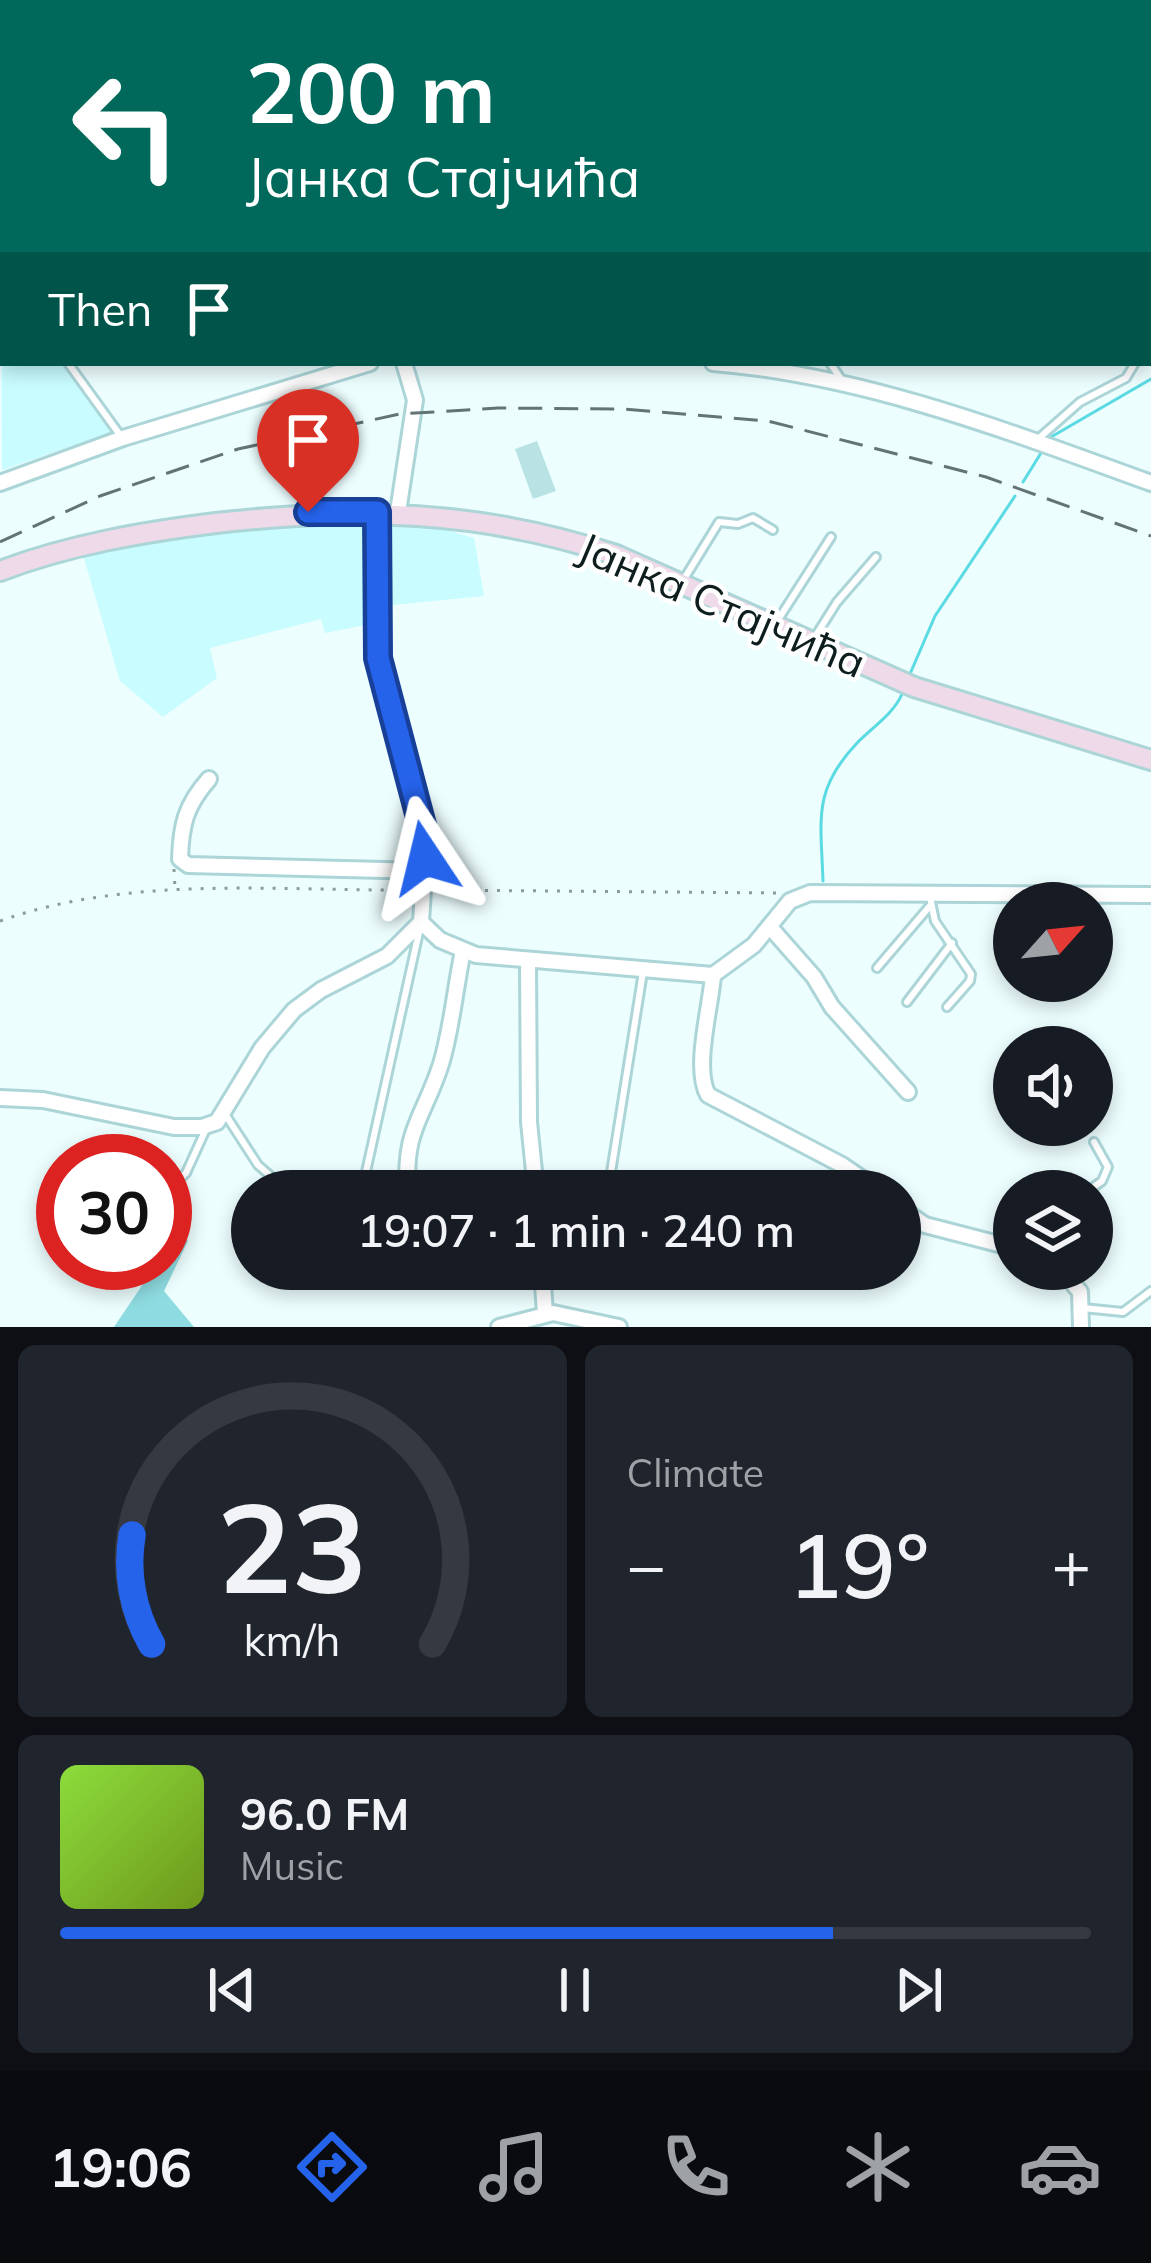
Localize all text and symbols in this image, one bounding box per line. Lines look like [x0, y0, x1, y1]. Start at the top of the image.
text: 200 m [246, 39, 496, 144]
icon: left [48, 48, 204, 204]
text: Јанка Стајчића [246, 143, 641, 211]
icon: arrive [176, 276, 242, 342]
text: Then [48, 281, 152, 337]
pin [257, 389, 359, 512]
icon: arrive [275, 407, 341, 473]
street label: Јанка Стајчића [571, 520, 874, 689]
position arrow [362, 795, 488, 921]
north arrow [993, 882, 1113, 1002]
map controls [993, 882, 1113, 1290]
button: sound [993, 1026, 1113, 1146]
speed limit sign: 30 [36, 1134, 192, 1290]
button: layers [993, 1170, 1113, 1290]
text: 19:07 · 1 min · 240 m [357, 1202, 795, 1258]
text: Climate [627, 1448, 764, 1497]
text: 23 [217, 1468, 367, 1624]
text: 19° [788, 1508, 930, 1621]
text: − [627, 1523, 666, 1606]
text: + [1051, 1523, 1091, 1606]
text: km/h [244, 1613, 341, 1667]
text: 96.0 FM [240, 1785, 409, 1841]
text: Music [240, 1841, 344, 1890]
icon: previous [199, 1957, 265, 2023]
icon: pause [542, 1957, 608, 2023]
icon: next [886, 1957, 952, 2023]
icon: directions [290, 2125, 374, 2209]
icon: music [472, 2125, 556, 2209]
icon: phone [654, 2125, 738, 2209]
icon: climate [836, 2125, 920, 2209]
icon: car [1018, 2125, 1102, 2209]
text: 19:06 [49, 2133, 192, 2201]

